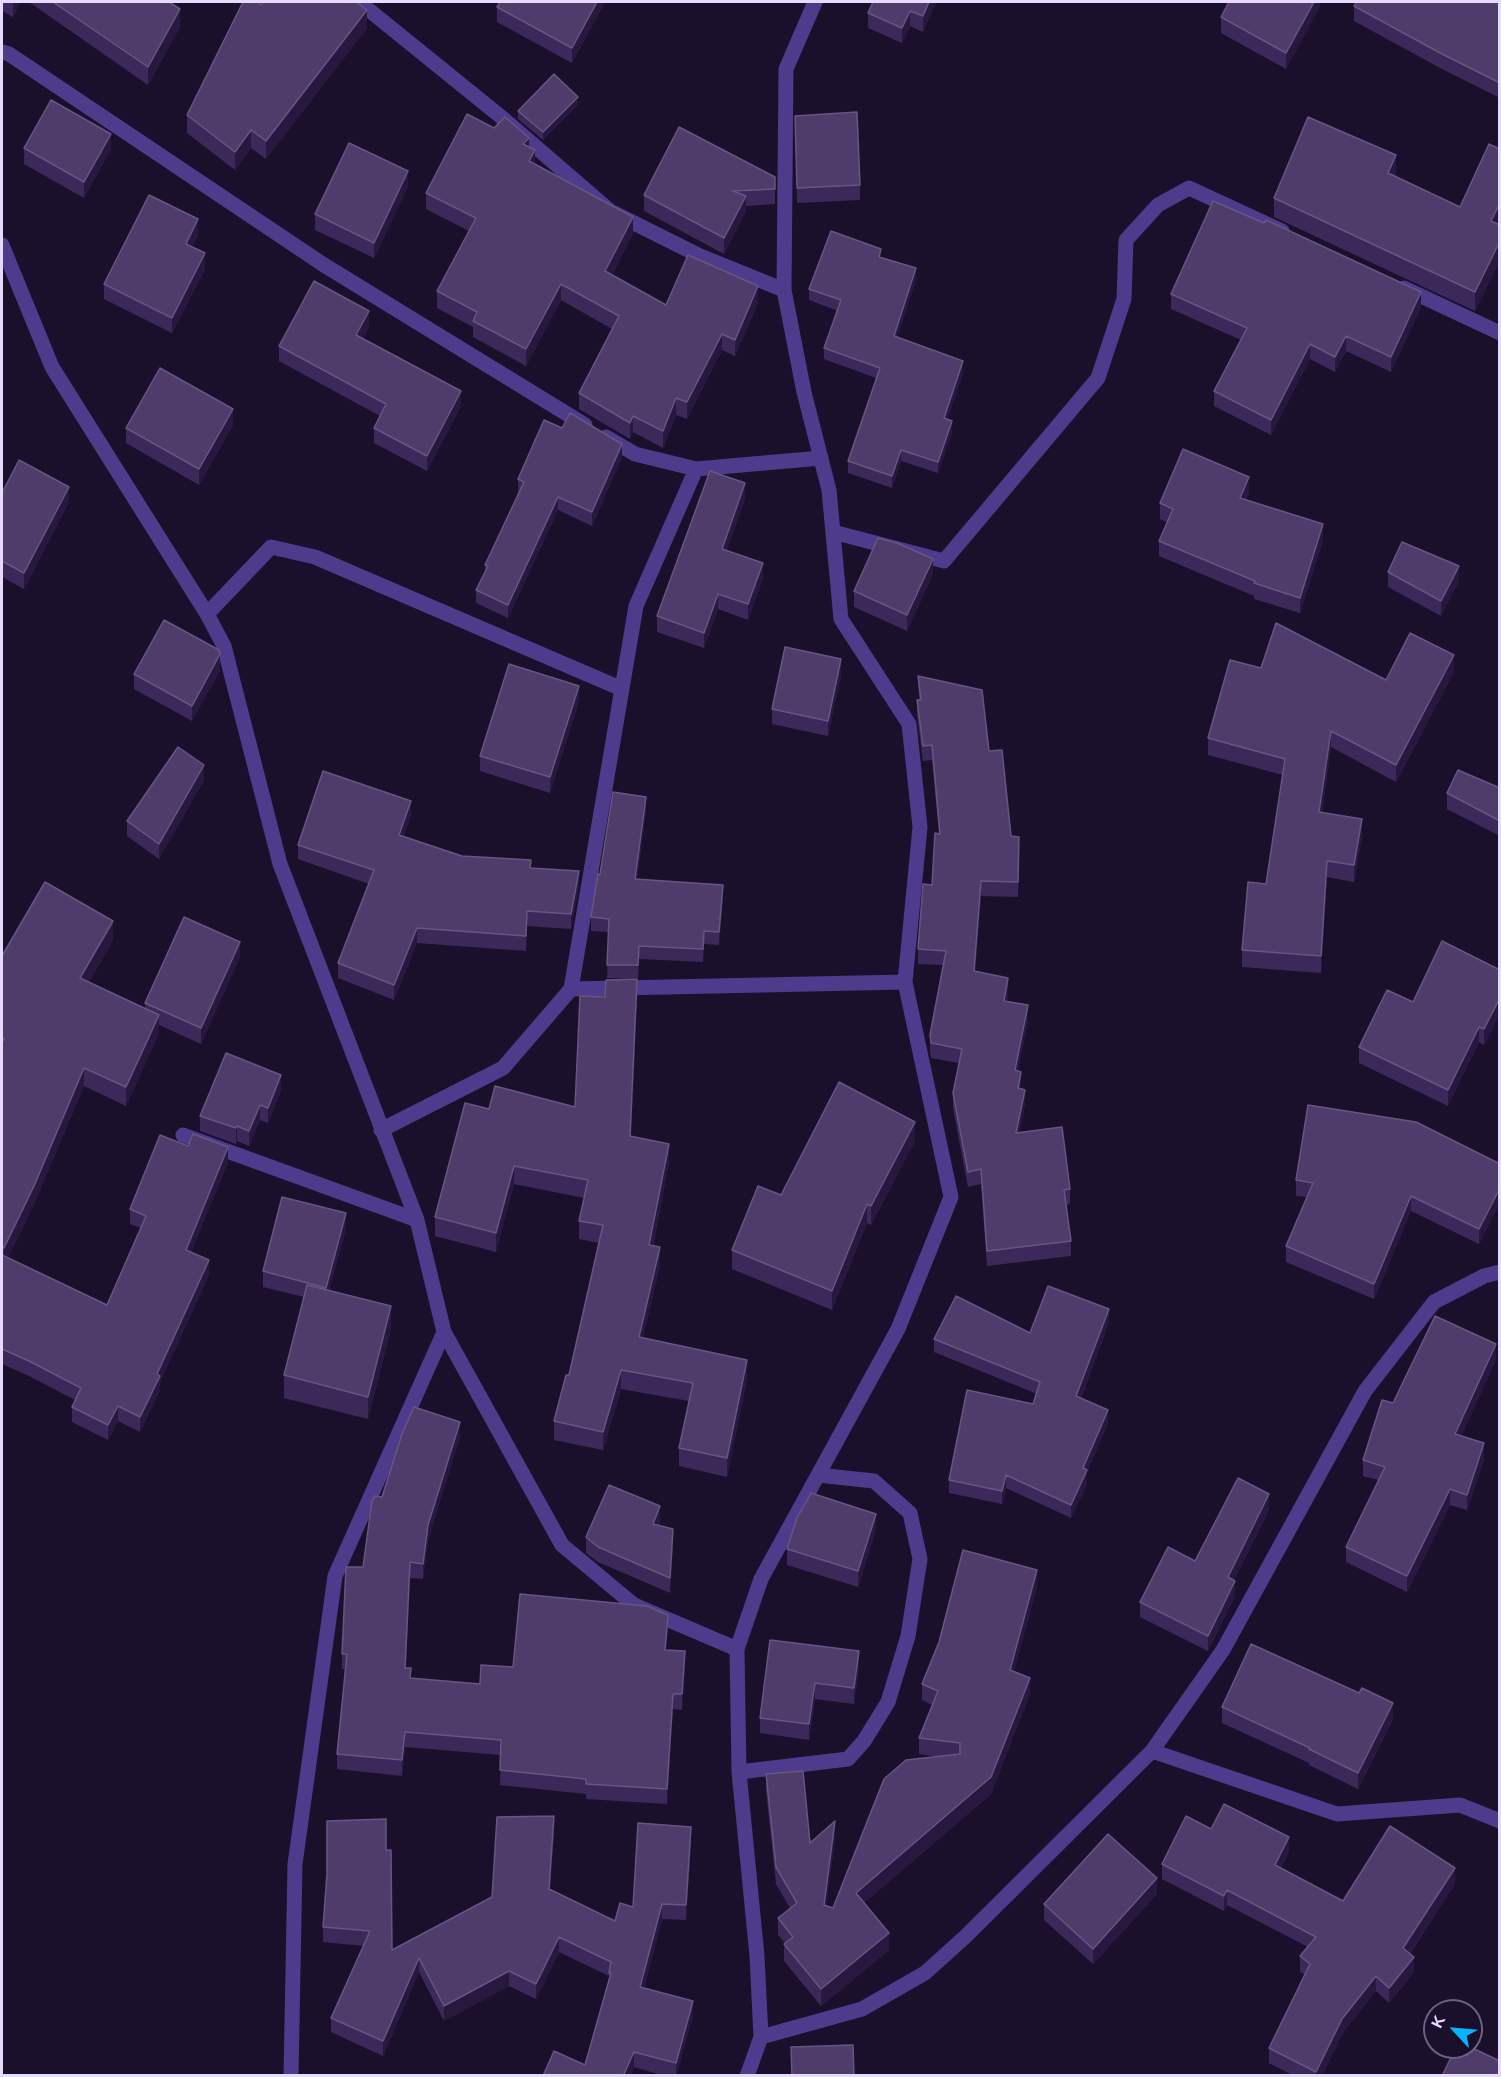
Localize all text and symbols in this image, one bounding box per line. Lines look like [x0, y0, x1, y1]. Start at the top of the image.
north arrow [1423, 1999, 1483, 2059]
text: K [1428, 2013, 1448, 2031]

